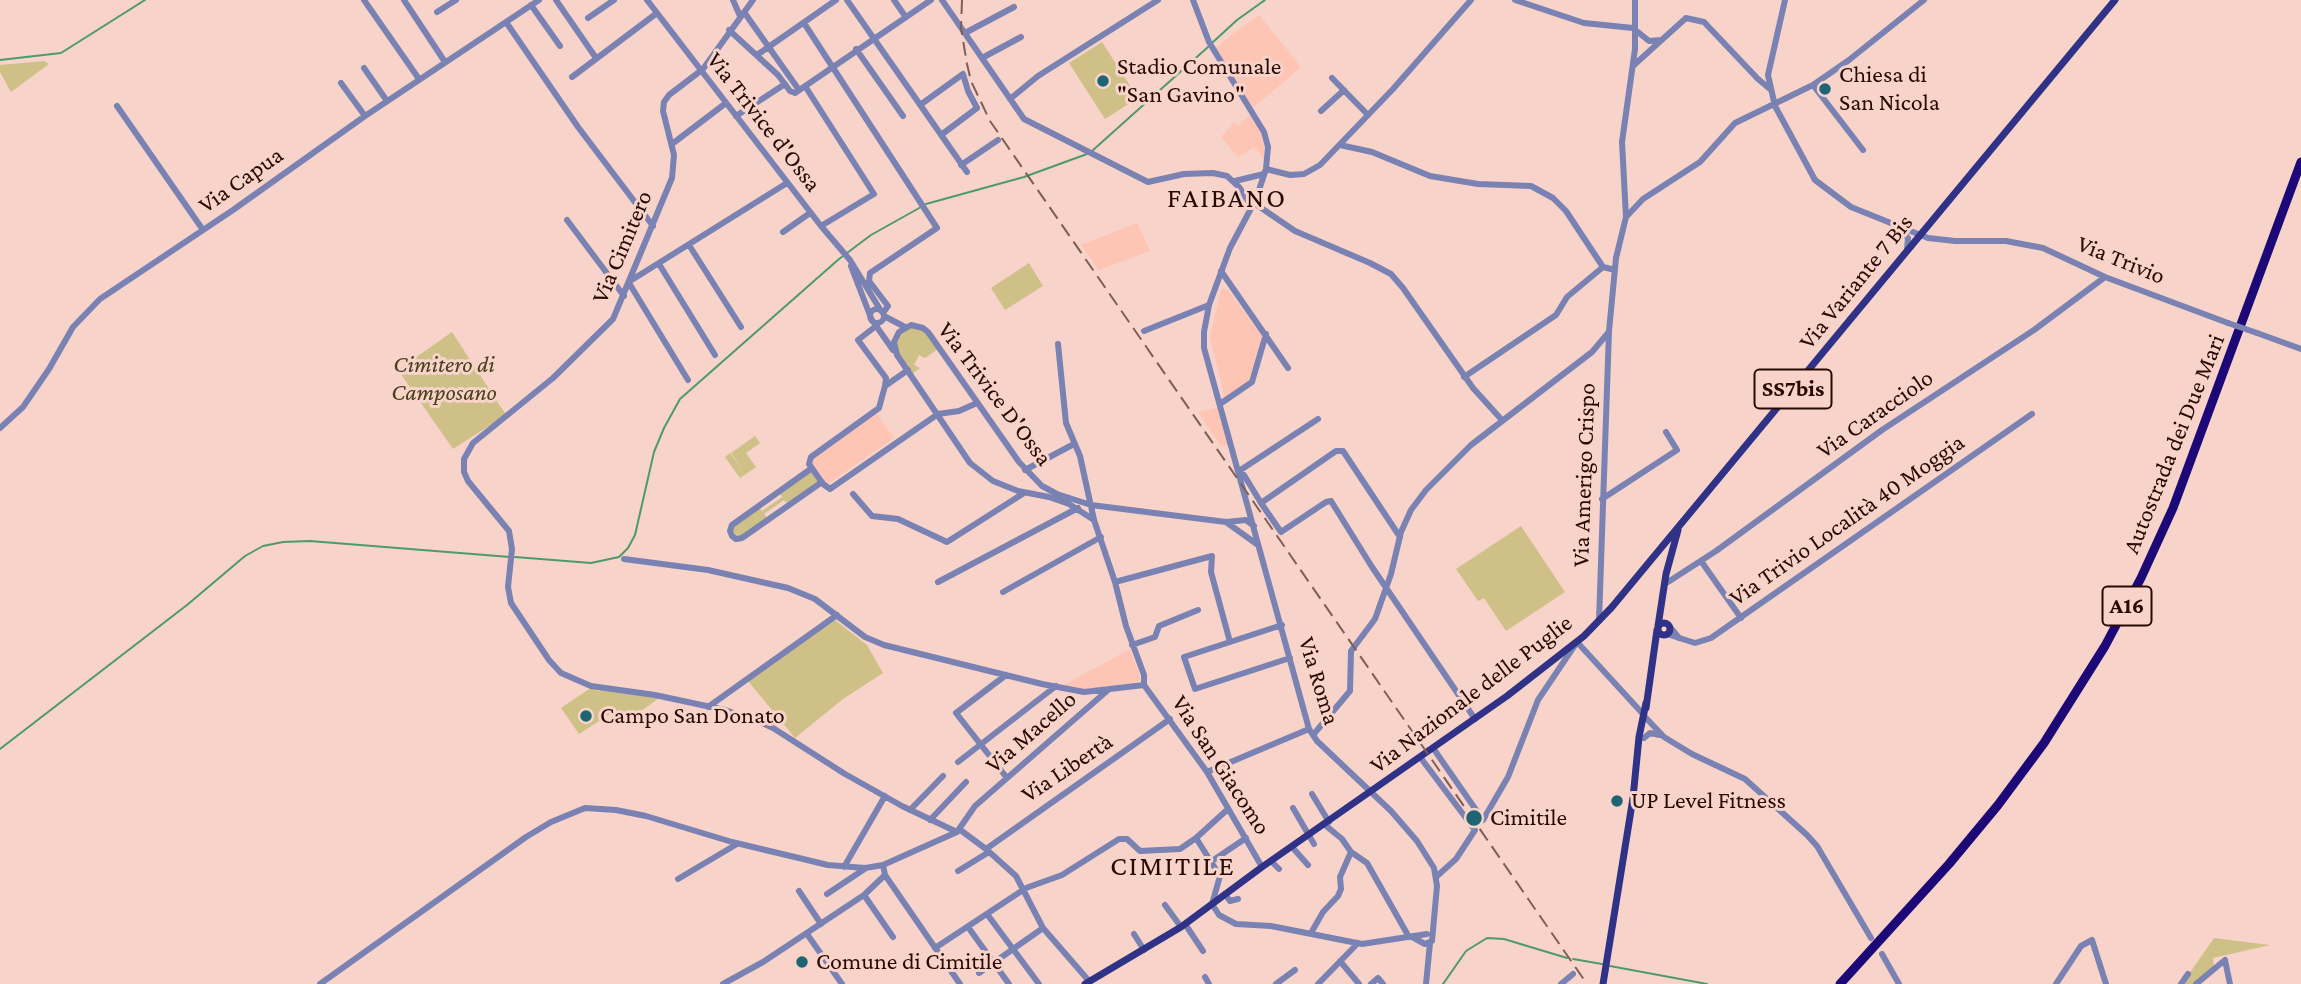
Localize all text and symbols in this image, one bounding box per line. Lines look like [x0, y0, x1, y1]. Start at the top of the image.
street label: Via Trivice d'Ossa [700, 46, 828, 198]
place label: Stadio Comunale "San Gavino" [1117, 53, 1281, 109]
place label: Chiesa di San Nicola [1839, 61, 1940, 117]
marker: Stadio Comunale "San Gavino" [1095, 73, 1111, 89]
marker: Chiesa di San Nicola [1817, 81, 1833, 97]
street label: Via Capua [193, 140, 289, 220]
district label: FAIBANO [1168, 181, 1286, 215]
street label: Via Cimitero [585, 186, 659, 308]
street label: Via Variante 7 Bis [1793, 209, 1919, 355]
street label: Via Trivio [2073, 229, 2169, 291]
street label: Via Trivice D'Ossa [931, 316, 1059, 472]
street label: Autostrada dei Due Mari [2117, 330, 2231, 558]
park label: Cimitero di Camposano [391, 351, 497, 407]
street label: Via Caracciolo [1811, 363, 1939, 465]
road number: SS7bis [1755, 370, 1832, 408]
street label: Via Amerigo Crispo [1566, 382, 1602, 568]
street label: Via Trivio Località 40 Moggia [1724, 428, 1970, 612]
road number: A16 [2102, 586, 2152, 626]
street label: Via Nazionale delle Puglie [1364, 608, 1578, 780]
street label: Via Roma [1292, 634, 1346, 728]
street label: Via Macello [980, 685, 1082, 779]
street label: Via San Giacomo [1165, 690, 1277, 840]
place label: Campo San Donato [600, 702, 785, 730]
marker: Campo San Donato [578, 708, 594, 724]
street label: Via Libertà [1016, 727, 1118, 809]
place label: UP Level Fitness [1631, 787, 1786, 815]
marker: UP Level Fitness [1609, 793, 1625, 809]
place label: Cimitile [1490, 804, 1567, 832]
marker: Cimitile [1464, 808, 1484, 828]
district label: CIMITILE [1111, 849, 1235, 883]
place label: Comune di Cimitile [816, 948, 1002, 976]
marker: Comune di Cimitile [794, 954, 810, 970]

